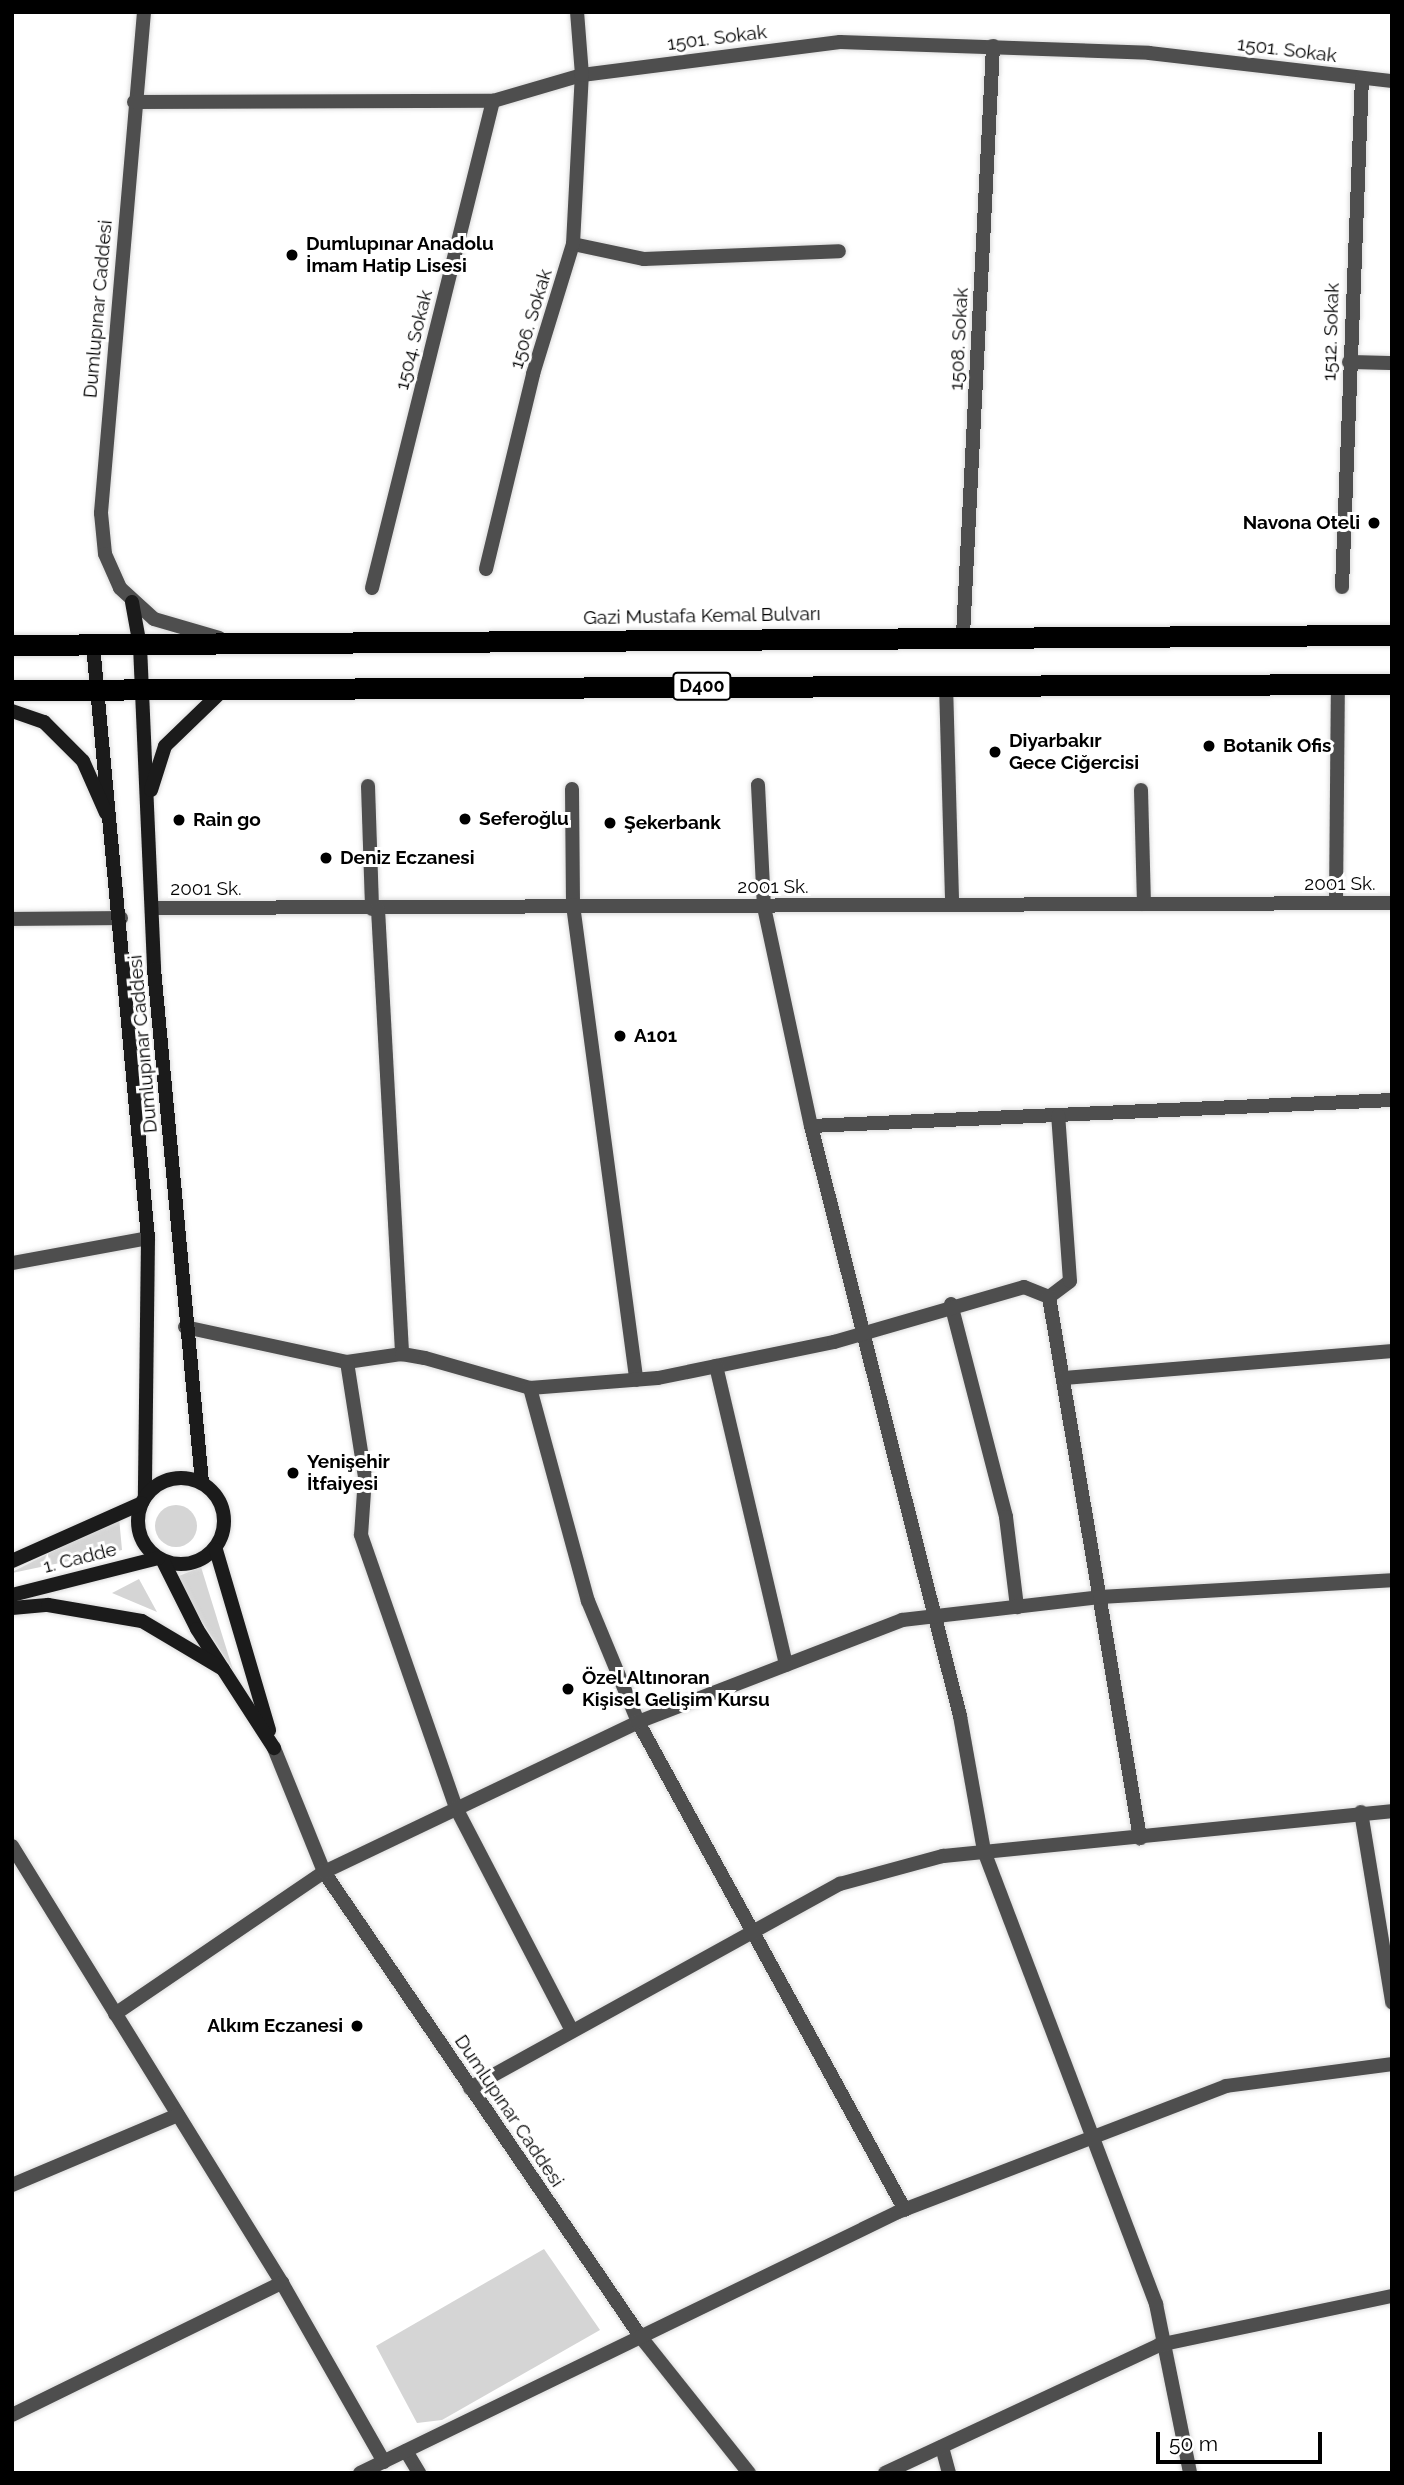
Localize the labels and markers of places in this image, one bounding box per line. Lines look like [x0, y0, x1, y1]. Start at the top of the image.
place label: Dumlupınar Anadolu İmam Hatip Lisesi [306, 233, 495, 277]
marker: Dumlupınar Anadolu İmam Hatip Lisesi [284, 247, 300, 263]
place label: Navona Oteli [1243, 512, 1360, 534]
marker: Navona Oteli [1366, 515, 1382, 531]
place label: Diyarbakır Gece Ciğercisi [1009, 730, 1139, 774]
place label: Botanik Ofis [1223, 735, 1332, 757]
marker: Botanik Ofis [1201, 738, 1217, 754]
marker: Diyarbakır Gece Ciğercisi [987, 744, 1003, 760]
place label: Seferoğlu [479, 808, 569, 830]
place label: Rain go [193, 809, 261, 831]
marker: Seferoğlu [457, 811, 473, 827]
marker: Rain go [171, 812, 187, 828]
place label: Şekerbank [624, 812, 721, 834]
marker: Şekerbank [602, 815, 618, 831]
place label: Deniz Eczanesi [340, 847, 475, 869]
marker: Deniz Eczanesi [318, 850, 334, 866]
place label: A101 [634, 1025, 677, 1047]
marker: A101 [612, 1028, 628, 1044]
place label: Yenişehir İtfaiyesi [307, 1451, 390, 1495]
marker: Yenişehir İtfaiyesi [285, 1465, 301, 1481]
place label: Özel Altınoran Kişisel Gelişim Kursu [582, 1667, 770, 1711]
marker: Özel Altınoran Kişisel Gelişim Kursu [560, 1681, 576, 1697]
place label: Alkım Eczanesi [207, 2015, 343, 2037]
marker: Alkım Eczanesi [349, 2018, 365, 2034]

